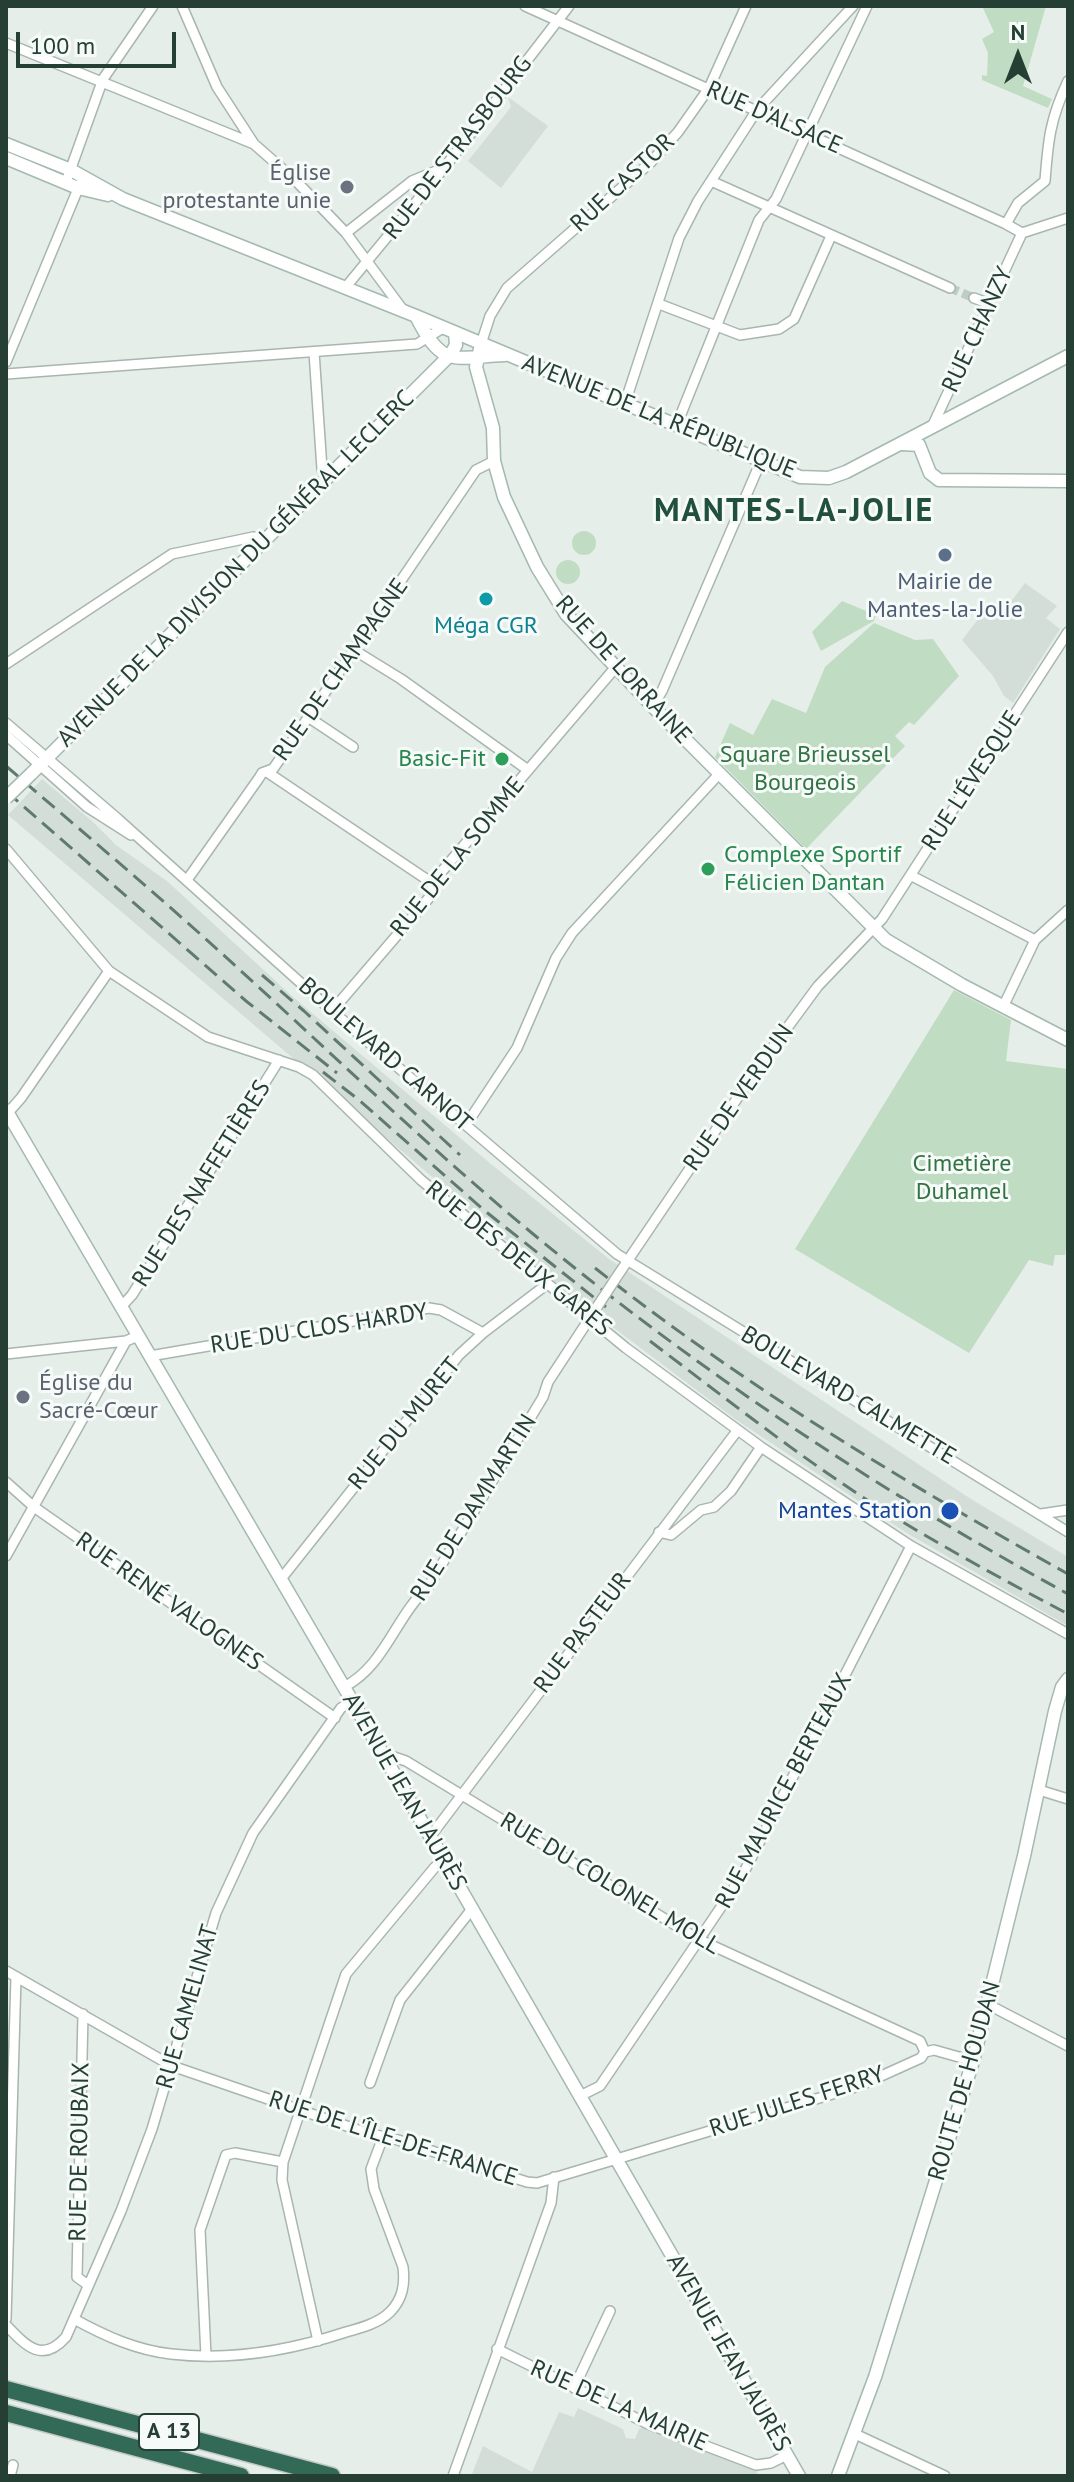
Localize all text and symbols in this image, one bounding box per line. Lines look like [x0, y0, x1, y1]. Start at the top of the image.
scale bar [20, 16, 180, 66]
north arrow [978, 16, 1058, 96]
text: N [1011, 18, 1025, 46]
text: 100 m [30, 30, 95, 61]
street label: RUE DE STRASBOURG [377, 51, 539, 245]
street label: RUE D'ALSACE [702, 75, 846, 161]
street label: RUE CASTOR [565, 127, 681, 239]
place label: Église protestante unie [162, 159, 331, 215]
marker: Église protestante unie [338, 178, 356, 196]
street label: RUE CHANZY [936, 263, 1020, 397]
street label: AVENUE DE LA RÉPUBLIQUE [518, 349, 800, 485]
street label: AVENUE DE LA DIVISION DU GÉNÉRAL LECLERC [52, 385, 420, 753]
district label: MANTES-LA-JOLIE [654, 493, 934, 531]
marker: Mairie de Mantes-la-Jolie [936, 546, 954, 564]
place label: Mairie de Mantes-la-Jolie [867, 568, 1023, 624]
street label: RUE DE CHAMPAGNE [267, 573, 415, 767]
marker: Méga CGR [477, 590, 495, 608]
street label: RUE DE LORRAINE [549, 590, 697, 750]
place label: Méga CGR [434, 612, 538, 640]
street label: RUE L'ÉVESQUE [916, 706, 1028, 856]
park label: Square Brieussel Bourgeois [720, 741, 890, 797]
place label: Basic-Fit [398, 745, 486, 773]
marker: Basic-Fit [493, 750, 511, 768]
street label: RUE DE LA SOMME [385, 771, 531, 943]
place label: Complexe Sportif Félicien Dantan [724, 841, 901, 897]
marker: Complexe Sportif Félicien Dantan [699, 860, 717, 878]
street label: BOULEVARD CARNOT [292, 972, 478, 1138]
street label: RUE DE VERDUN [678, 1019, 800, 1177]
street label: RUE DES NAFFETIÈRES [127, 1076, 277, 1292]
park label: Cimetière Duhamel [913, 1150, 1011, 1206]
street label: RUE DES DEUX GARES [419, 1175, 617, 1343]
street label: RUE DU CLOS HARDY [208, 1298, 430, 1360]
street label: BOULEVARD CALMETTE [735, 1320, 961, 1472]
street label: RUE DU MURET [343, 1352, 467, 1496]
place label: Église du Sacré-Cœur [39, 1369, 158, 1425]
marker: Église du Sacré-Cœur [14, 1388, 32, 1406]
street label: RUE DE DAMMARTIN [405, 1409, 543, 1607]
place label: Mantes Station [778, 1497, 932, 1525]
marker: Mantes Station [939, 1500, 961, 1522]
street label: RUE RENÉ VALOGNES [70, 1527, 268, 1677]
street label: RUE PASTEUR [528, 1567, 638, 1699]
street label: RUE MAURICE BERTEAUX [710, 1668, 858, 1914]
street label: AVENUE JEAN JAURÈS [336, 1688, 472, 1896]
street label: RUE DU COLONEL MOLL [495, 1807, 725, 1961]
street label: RUE CAMELINAT [151, 1922, 225, 2092]
street label: ROUTE DE HOUDAN [923, 1978, 1007, 2184]
street label: RUE JULES FERRY [706, 2060, 888, 2144]
street label: RUE DE ROUBAIX [64, 2062, 96, 2242]
street label: RUE DE L'ÎLE-DE-FRANCE [265, 2085, 521, 2193]
street label: AVENUE JEAN JAURÈS [660, 2249, 796, 2457]
street label: RUE DE LA MAIRIE [526, 2354, 712, 2458]
road number: A 13 [139, 2414, 199, 2450]

